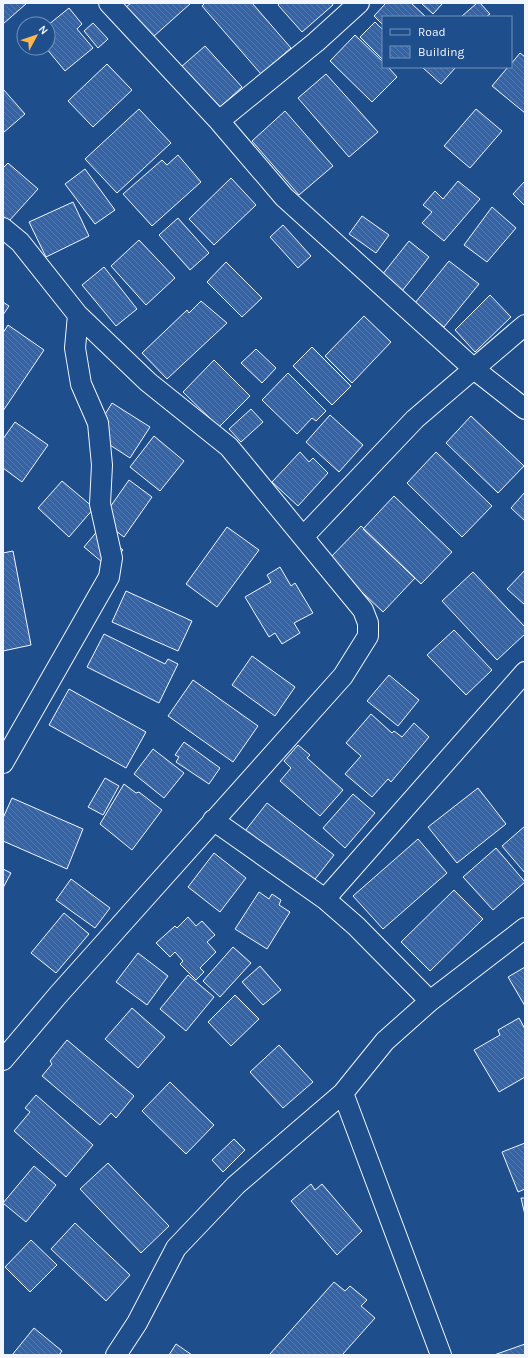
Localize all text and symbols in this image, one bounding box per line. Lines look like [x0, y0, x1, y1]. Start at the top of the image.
north arrow [16, 16, 56, 56]
legend [382, 16, 512, 68]
text: N [36, 23, 51, 37]
text: Road [418, 25, 446, 39]
text: Building [418, 45, 465, 59]

